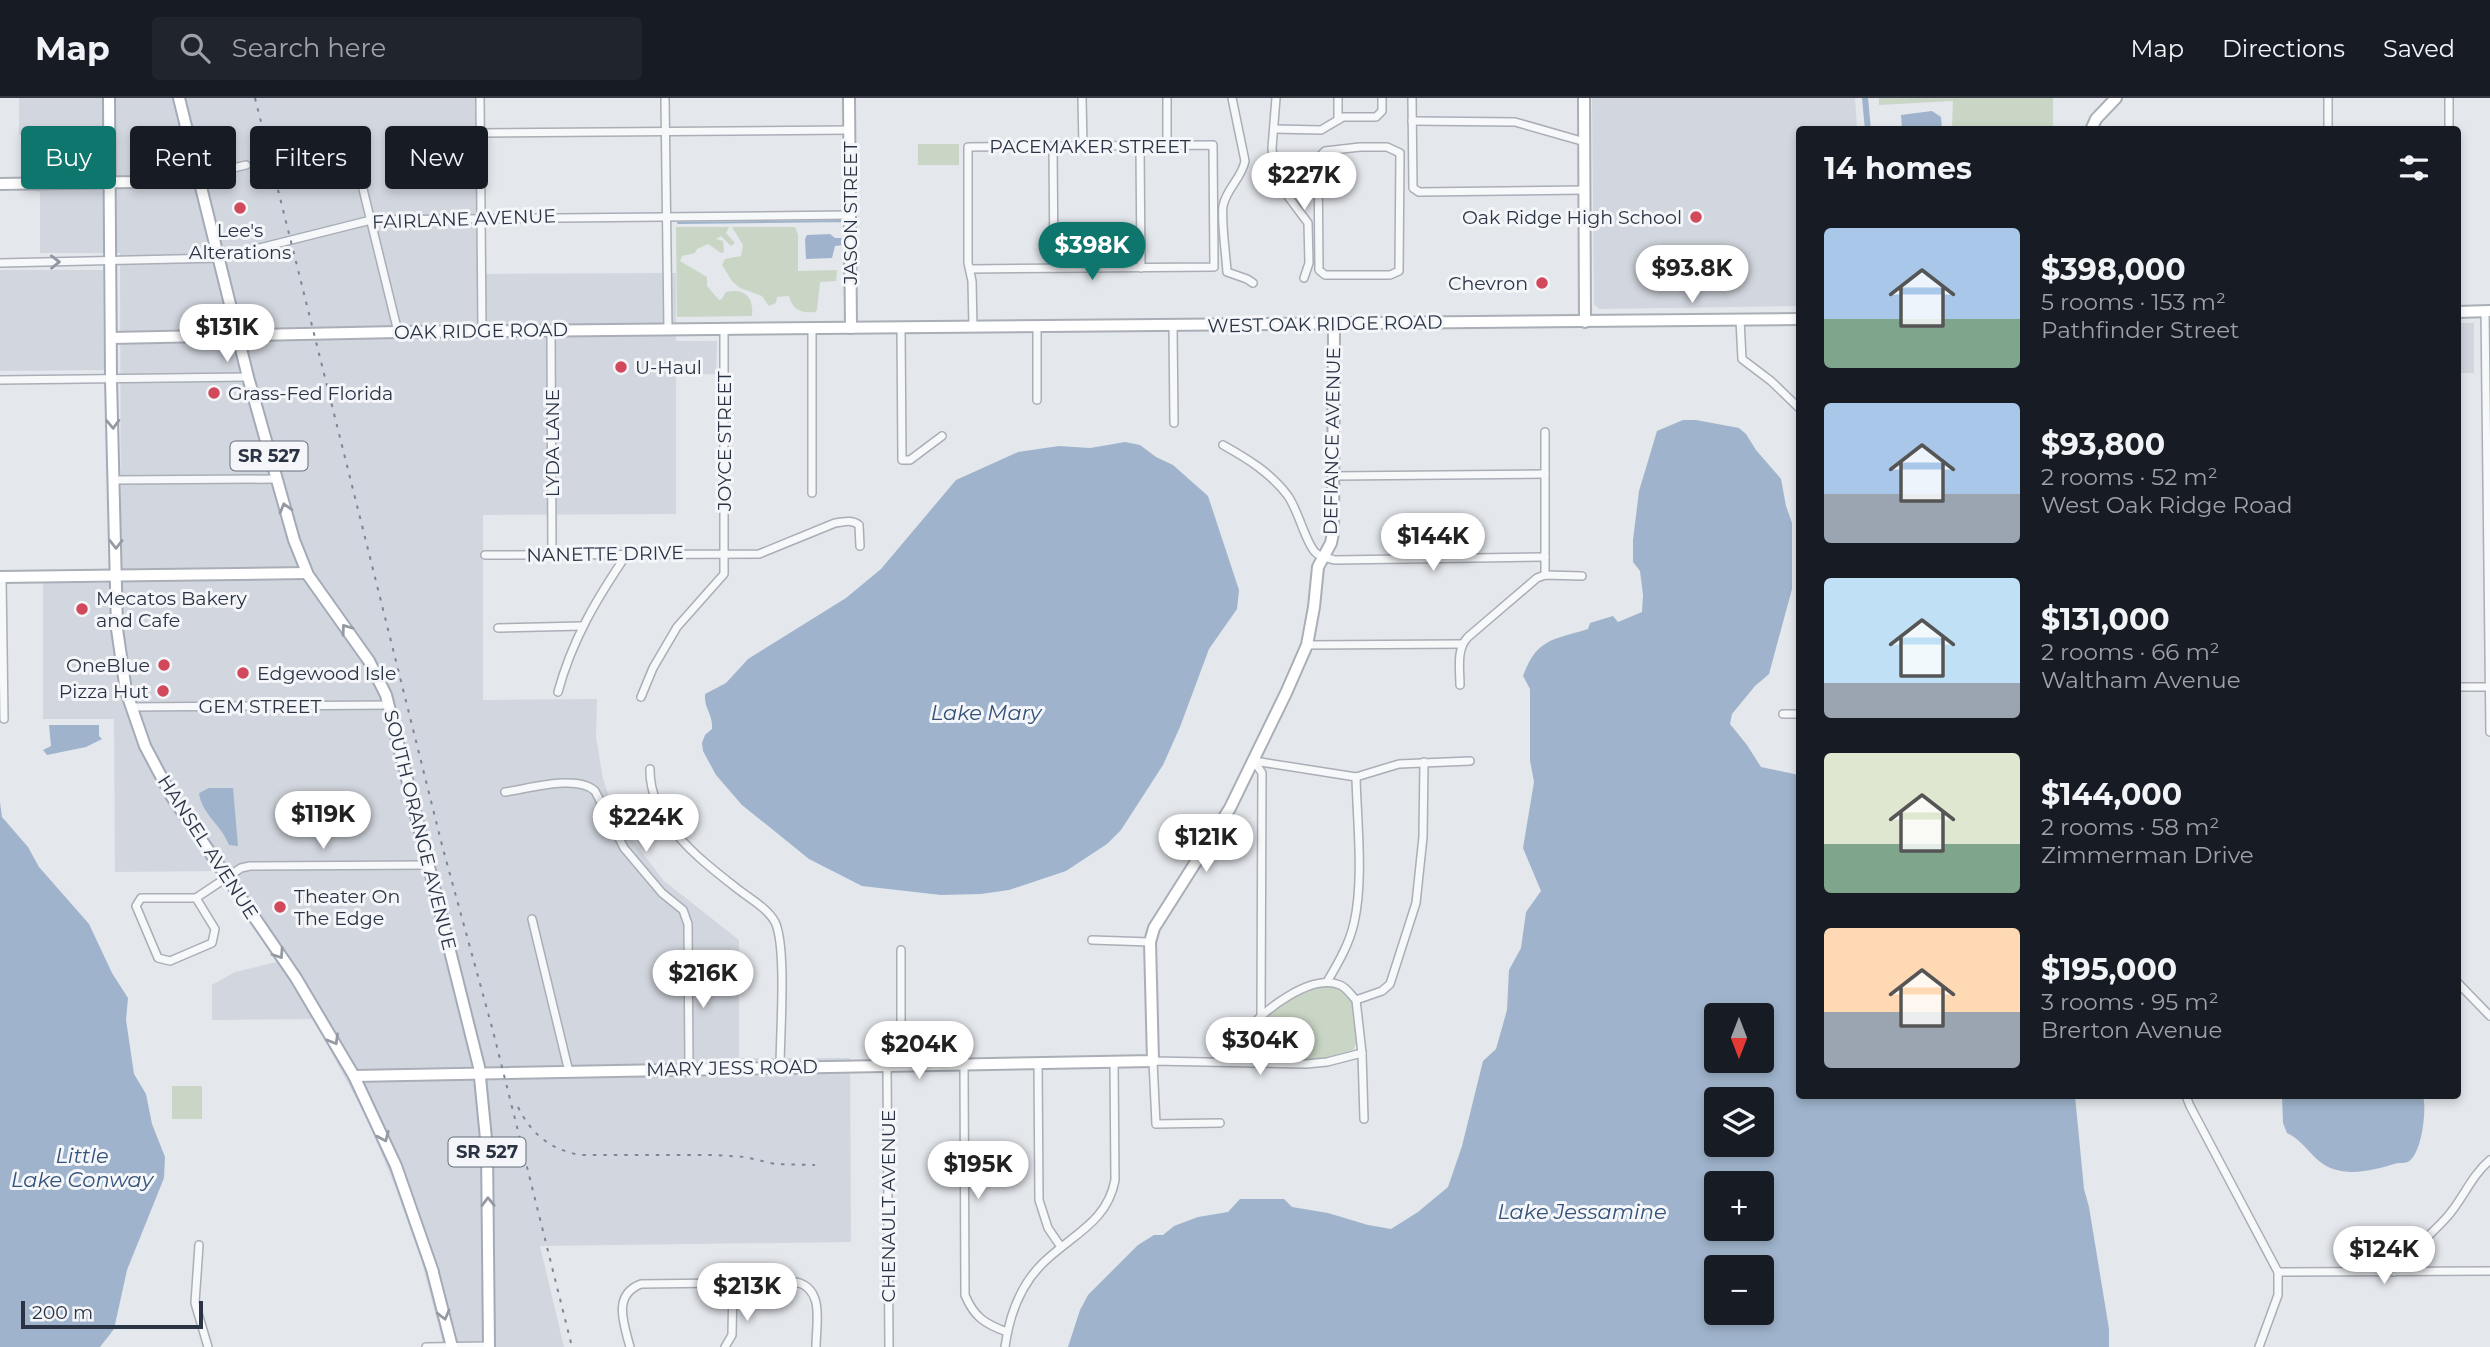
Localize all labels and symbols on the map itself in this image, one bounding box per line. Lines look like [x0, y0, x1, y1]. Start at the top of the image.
street label: PACEMAKER STREET [989, 135, 1191, 158]
street label: JASON STREET [839, 141, 862, 286]
pin: $227K [1255, 152, 1353, 212]
marker: Lee's Alterations [232, 200, 248, 216]
street label: FAIRLANE AVENUE [372, 204, 556, 234]
place label: Oak Ridge High School [1462, 206, 1682, 229]
marker: Oak Ridge High School [1688, 209, 1704, 225]
place label: Lee's Alterations [189, 219, 291, 264]
pin: $398K [1043, 222, 1141, 282]
pin: $93.8K [1635, 246, 1749, 305]
one-way arrow [51, 254, 61, 270]
place label: Chevron [1448, 272, 1528, 295]
marker: Chevron [1534, 275, 1550, 291]
pin: $131K [178, 304, 276, 364]
street label: WEST OAK RIDGE ROAD [1207, 310, 1443, 338]
street label: OAK RIDGE ROAD [394, 318, 568, 344]
street label: DEFIANCE AVENUE [1319, 347, 1345, 535]
place label: U-Haul [635, 356, 702, 379]
marker: U-Haul [613, 359, 629, 375]
street label: JOYCE STREET [713, 371, 736, 512]
place label: Grass-Fed Florida [228, 382, 393, 405]
marker: Grass-Fed Florida [206, 385, 222, 401]
street label: LYDA LANE [541, 389, 564, 497]
one-way arrow [105, 419, 120, 430]
road number: SR 527 [230, 442, 308, 470]
one-way arrow [278, 503, 293, 515]
pin: $144K [1384, 514, 1482, 573]
one-way arrow [108, 539, 124, 550]
street label: NANETTE DRIVE [526, 541, 684, 567]
place label: Mecatos Bakery and Cafe [96, 587, 248, 632]
marker: Mecatos Bakery and Cafe [74, 601, 90, 617]
one-way arrow [342, 624, 354, 637]
place label: OneBlue [66, 654, 150, 677]
marker: OneBlue [156, 657, 172, 673]
place label: Edgewood Isle [257, 662, 396, 685]
marker: Edgewood Isle [235, 665, 251, 681]
place label: Pizza Hut [59, 680, 149, 703]
marker: Pizza Hut [155, 683, 171, 699]
street label: GEM STREET [199, 695, 322, 718]
water label: Lake Mary [931, 700, 1043, 725]
street label: SOUTH ORANGE AVENUE [379, 708, 461, 952]
street label: HANSEL AVENUE [153, 771, 263, 923]
pin: $119K [274, 792, 372, 851]
pin: $224K [597, 794, 695, 854]
pin: $121K [1157, 814, 1255, 874]
place label: Theater On The Edge [294, 885, 400, 930]
marker: Theater On The Edge [272, 899, 288, 915]
one-way arrow [271, 946, 283, 959]
pin: $216K [654, 950, 752, 1010]
north arrow [1704, 1003, 1774, 1073]
pin: $304K [1211, 1018, 1309, 1077]
pin: $204K [870, 1021, 968, 1081]
one-way arrow [326, 1032, 339, 1045]
street label: MARY JESS ROAD [646, 1055, 818, 1081]
street label: CHENAULT AVENUE [877, 1110, 900, 1302]
one-way arrow [376, 1130, 390, 1142]
road number: SR 527 [448, 1138, 526, 1167]
pin: $195K [929, 1142, 1027, 1201]
water label: Little Lake Conway [11, 1143, 155, 1192]
one-way arrow [480, 1196, 496, 1206]
water label: Lake Jessamine [1497, 1199, 1667, 1224]
pin: $124K [2335, 1226, 2433, 1286]
pin: $213K [698, 1264, 796, 1323]
scale bar [21, 1298, 203, 1330]
one-way arrow [436, 1309, 450, 1321]

